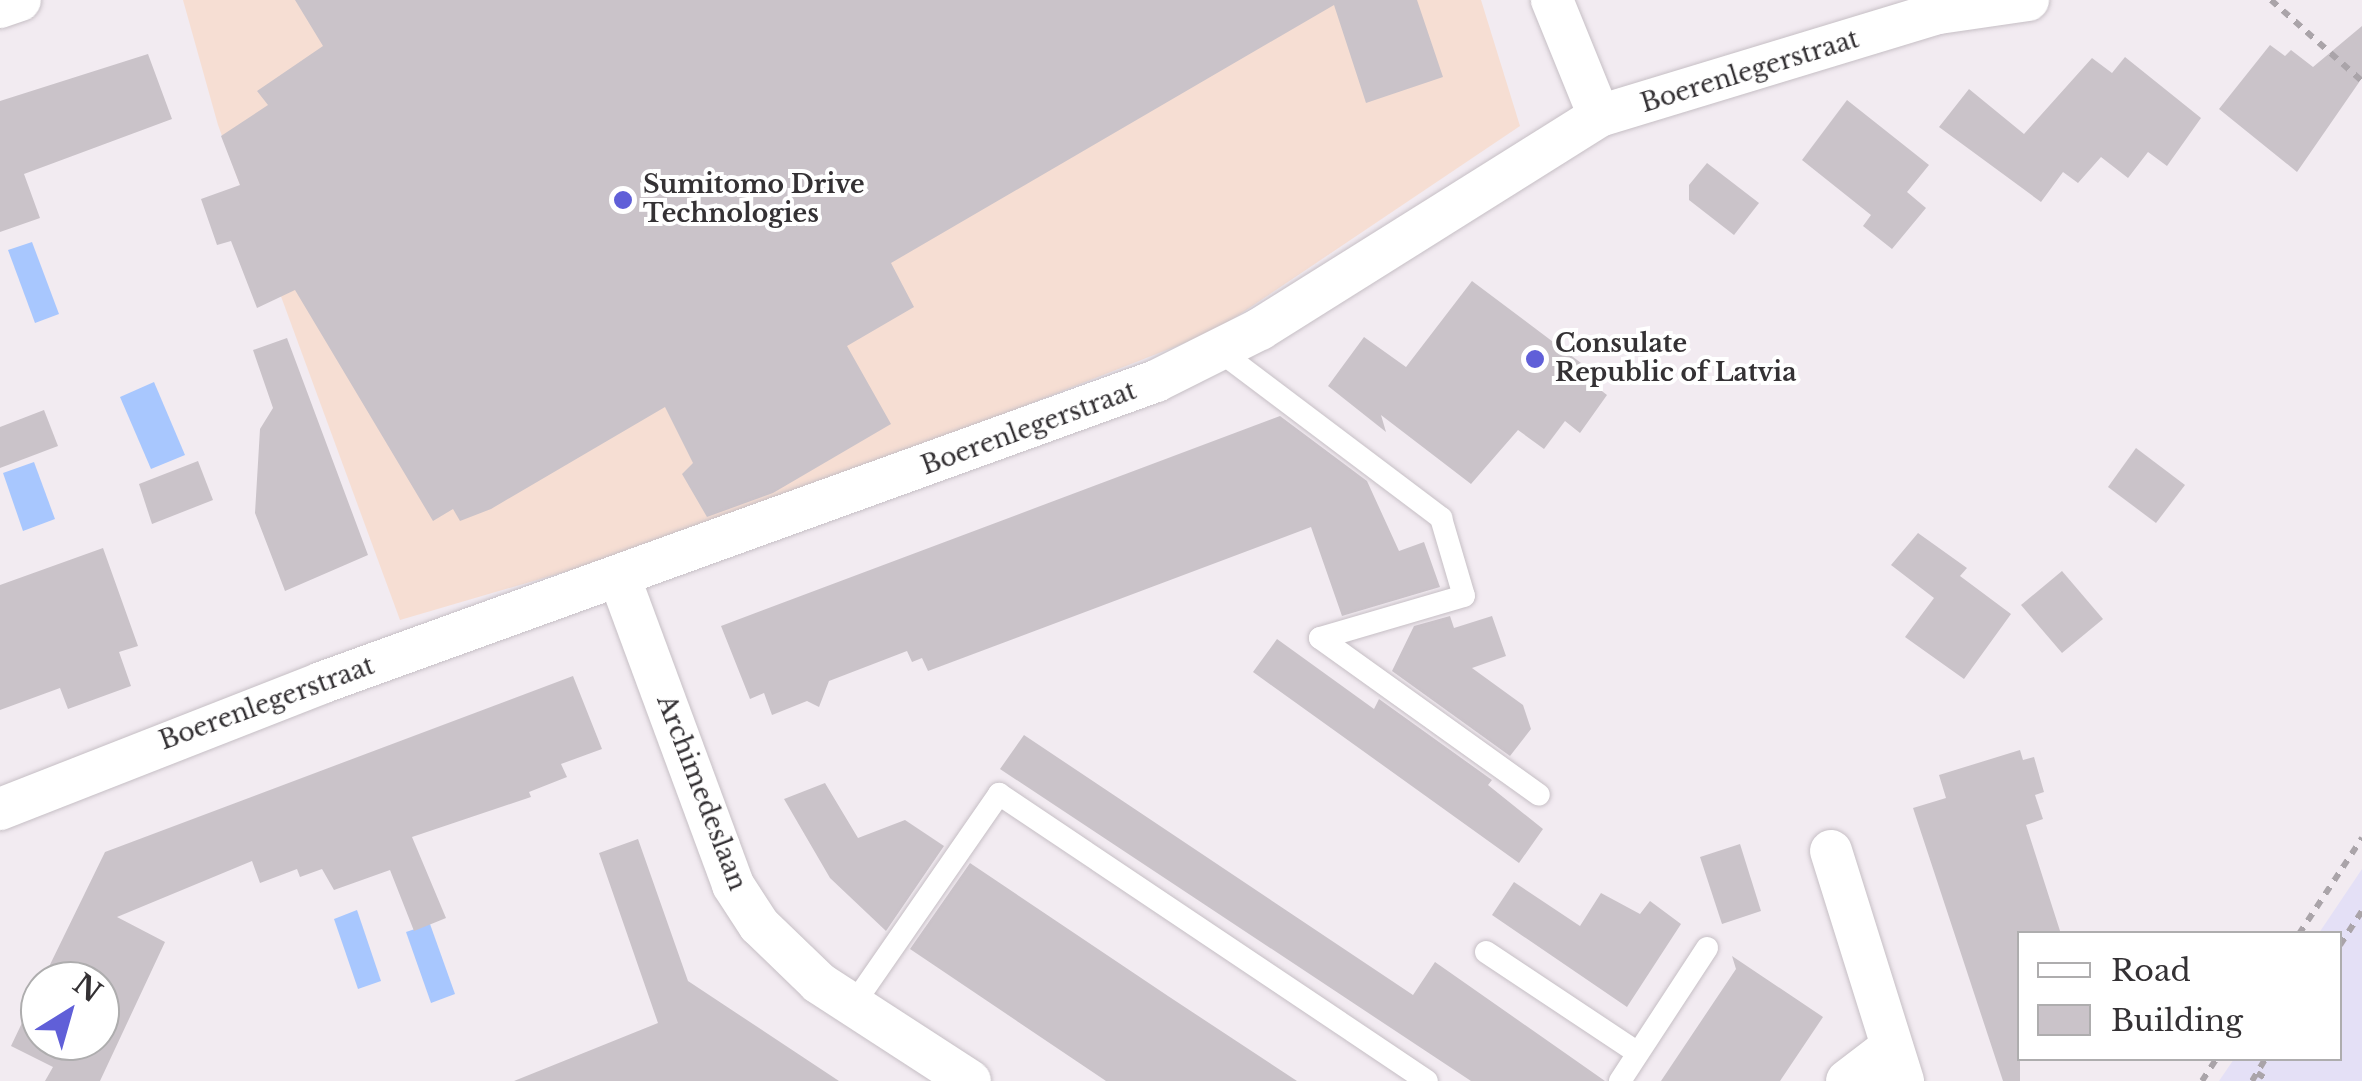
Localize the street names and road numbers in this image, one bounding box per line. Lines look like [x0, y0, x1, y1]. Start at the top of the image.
street label: Boerenlegerstraat [1637, 25, 1863, 119]
street label: Boerenlegerstraat [917, 376, 1141, 482]
street label: Boerenlegerstraat [155, 651, 379, 757]
street label: Archimedeslaan [650, 691, 752, 895]

